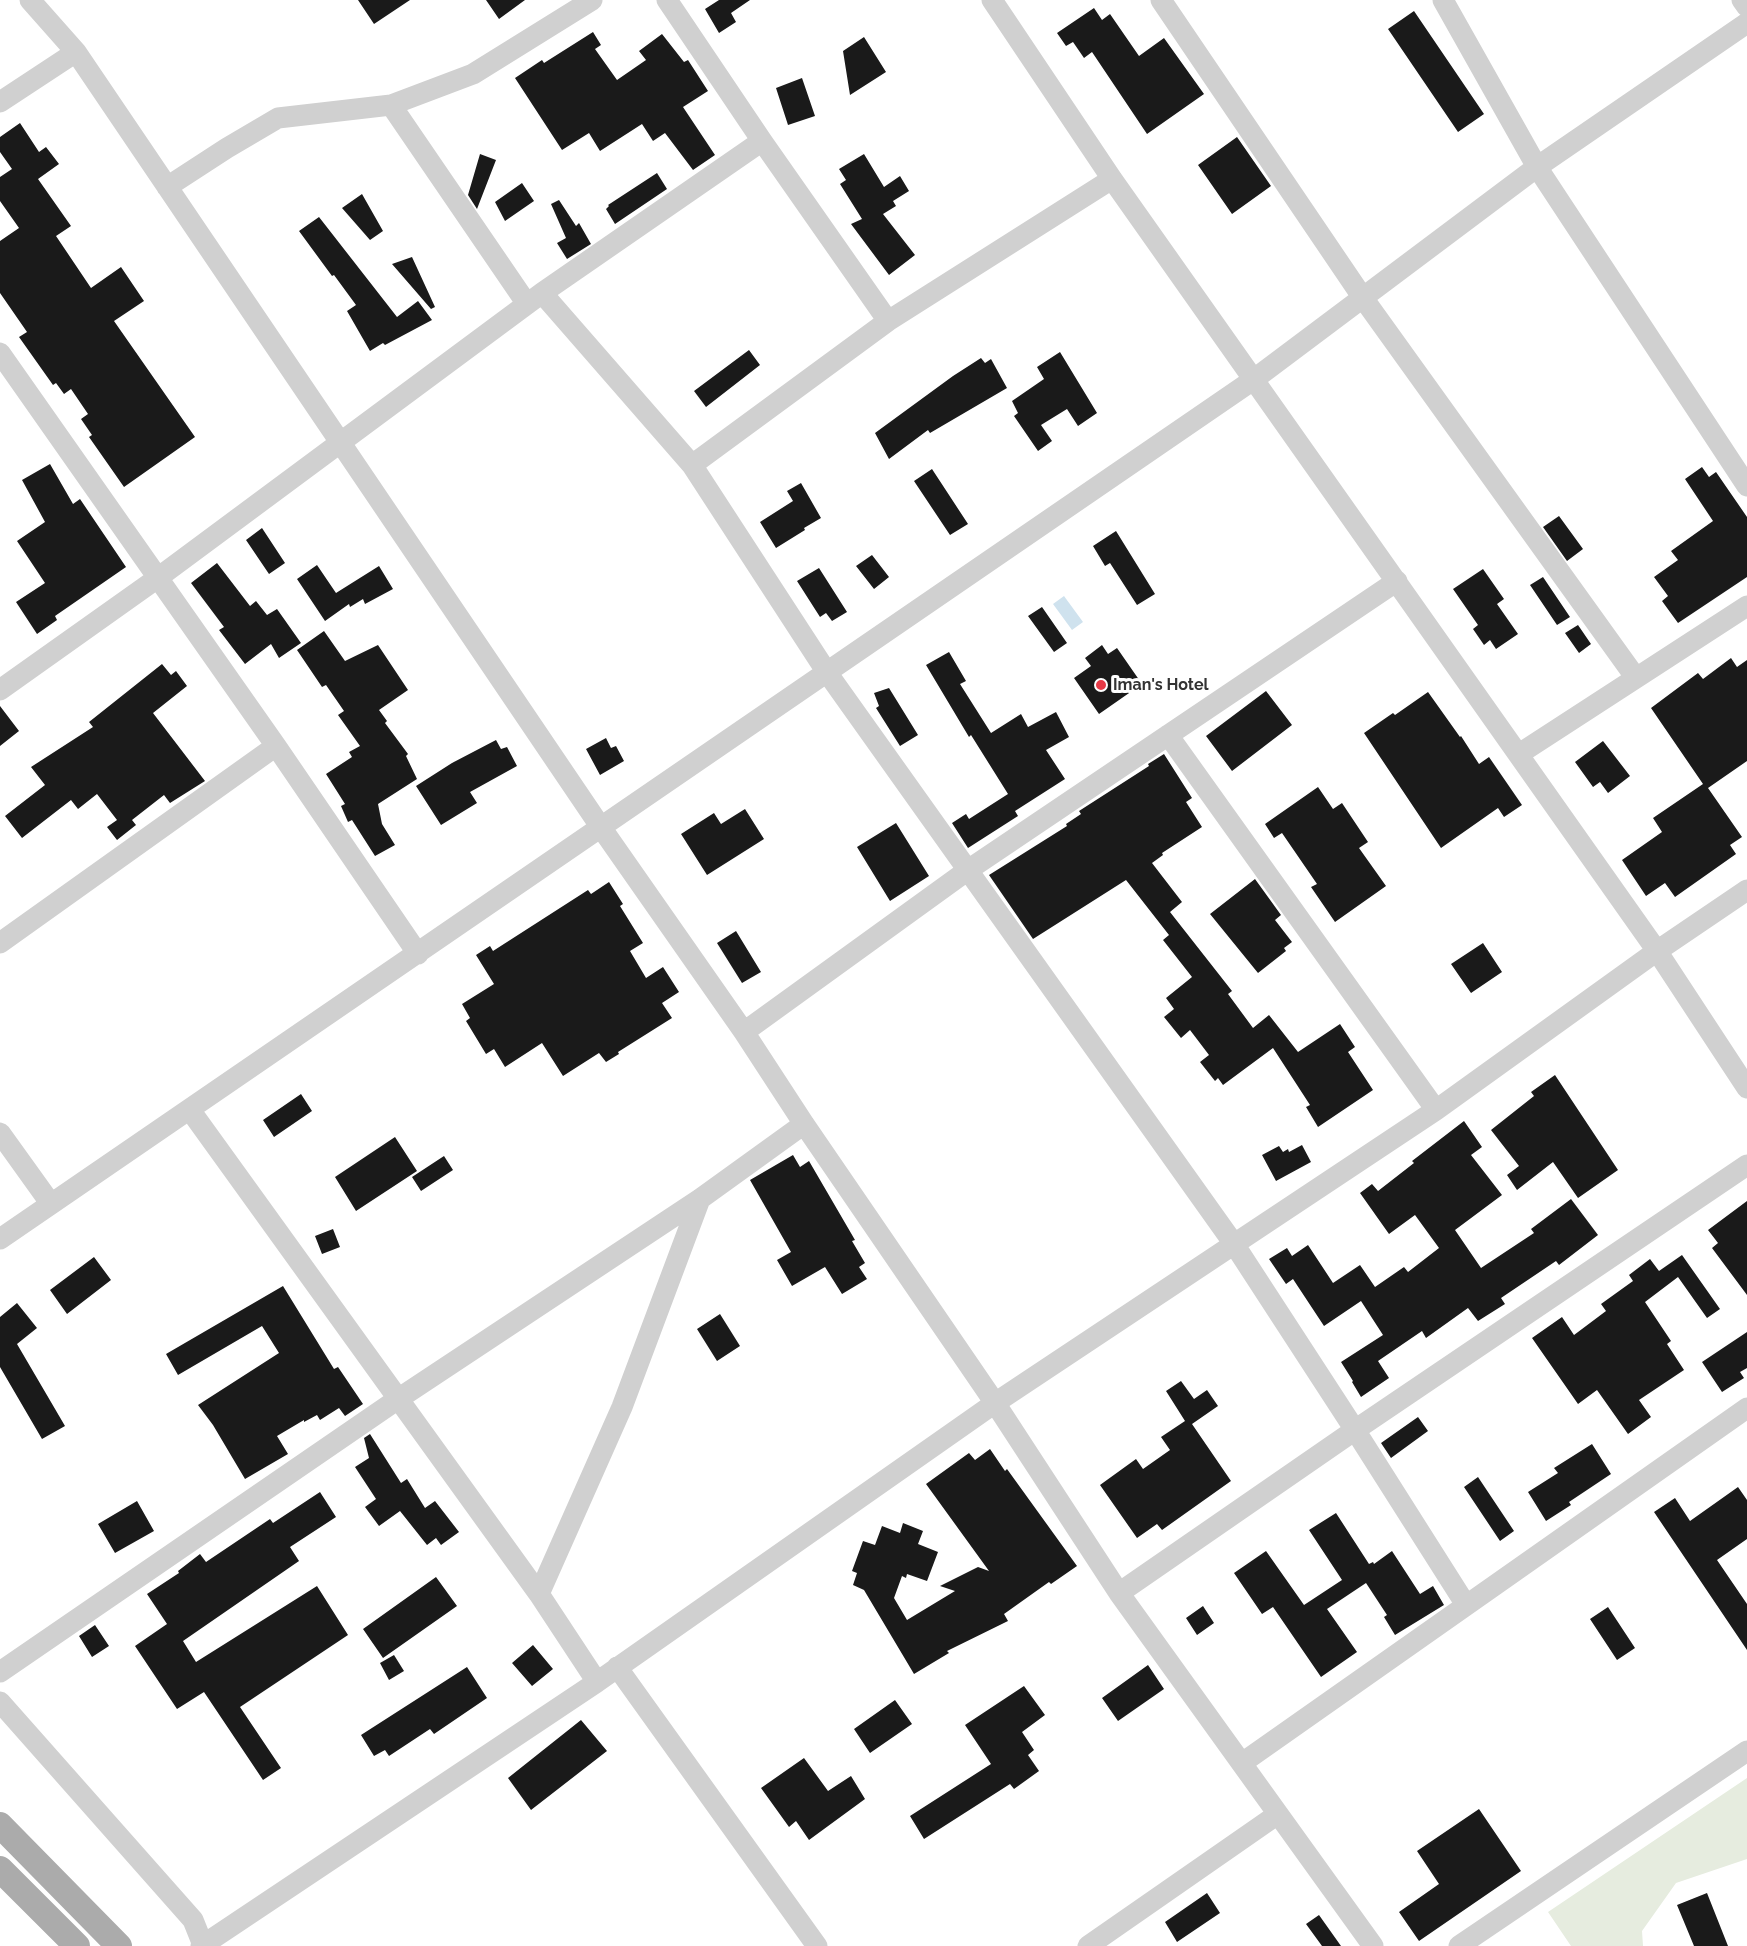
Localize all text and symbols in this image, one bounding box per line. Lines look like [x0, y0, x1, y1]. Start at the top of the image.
place label: Iman's Hotel [1113, 675, 1209, 695]
marker: Iman's Hotel [1094, 678, 1108, 692]

